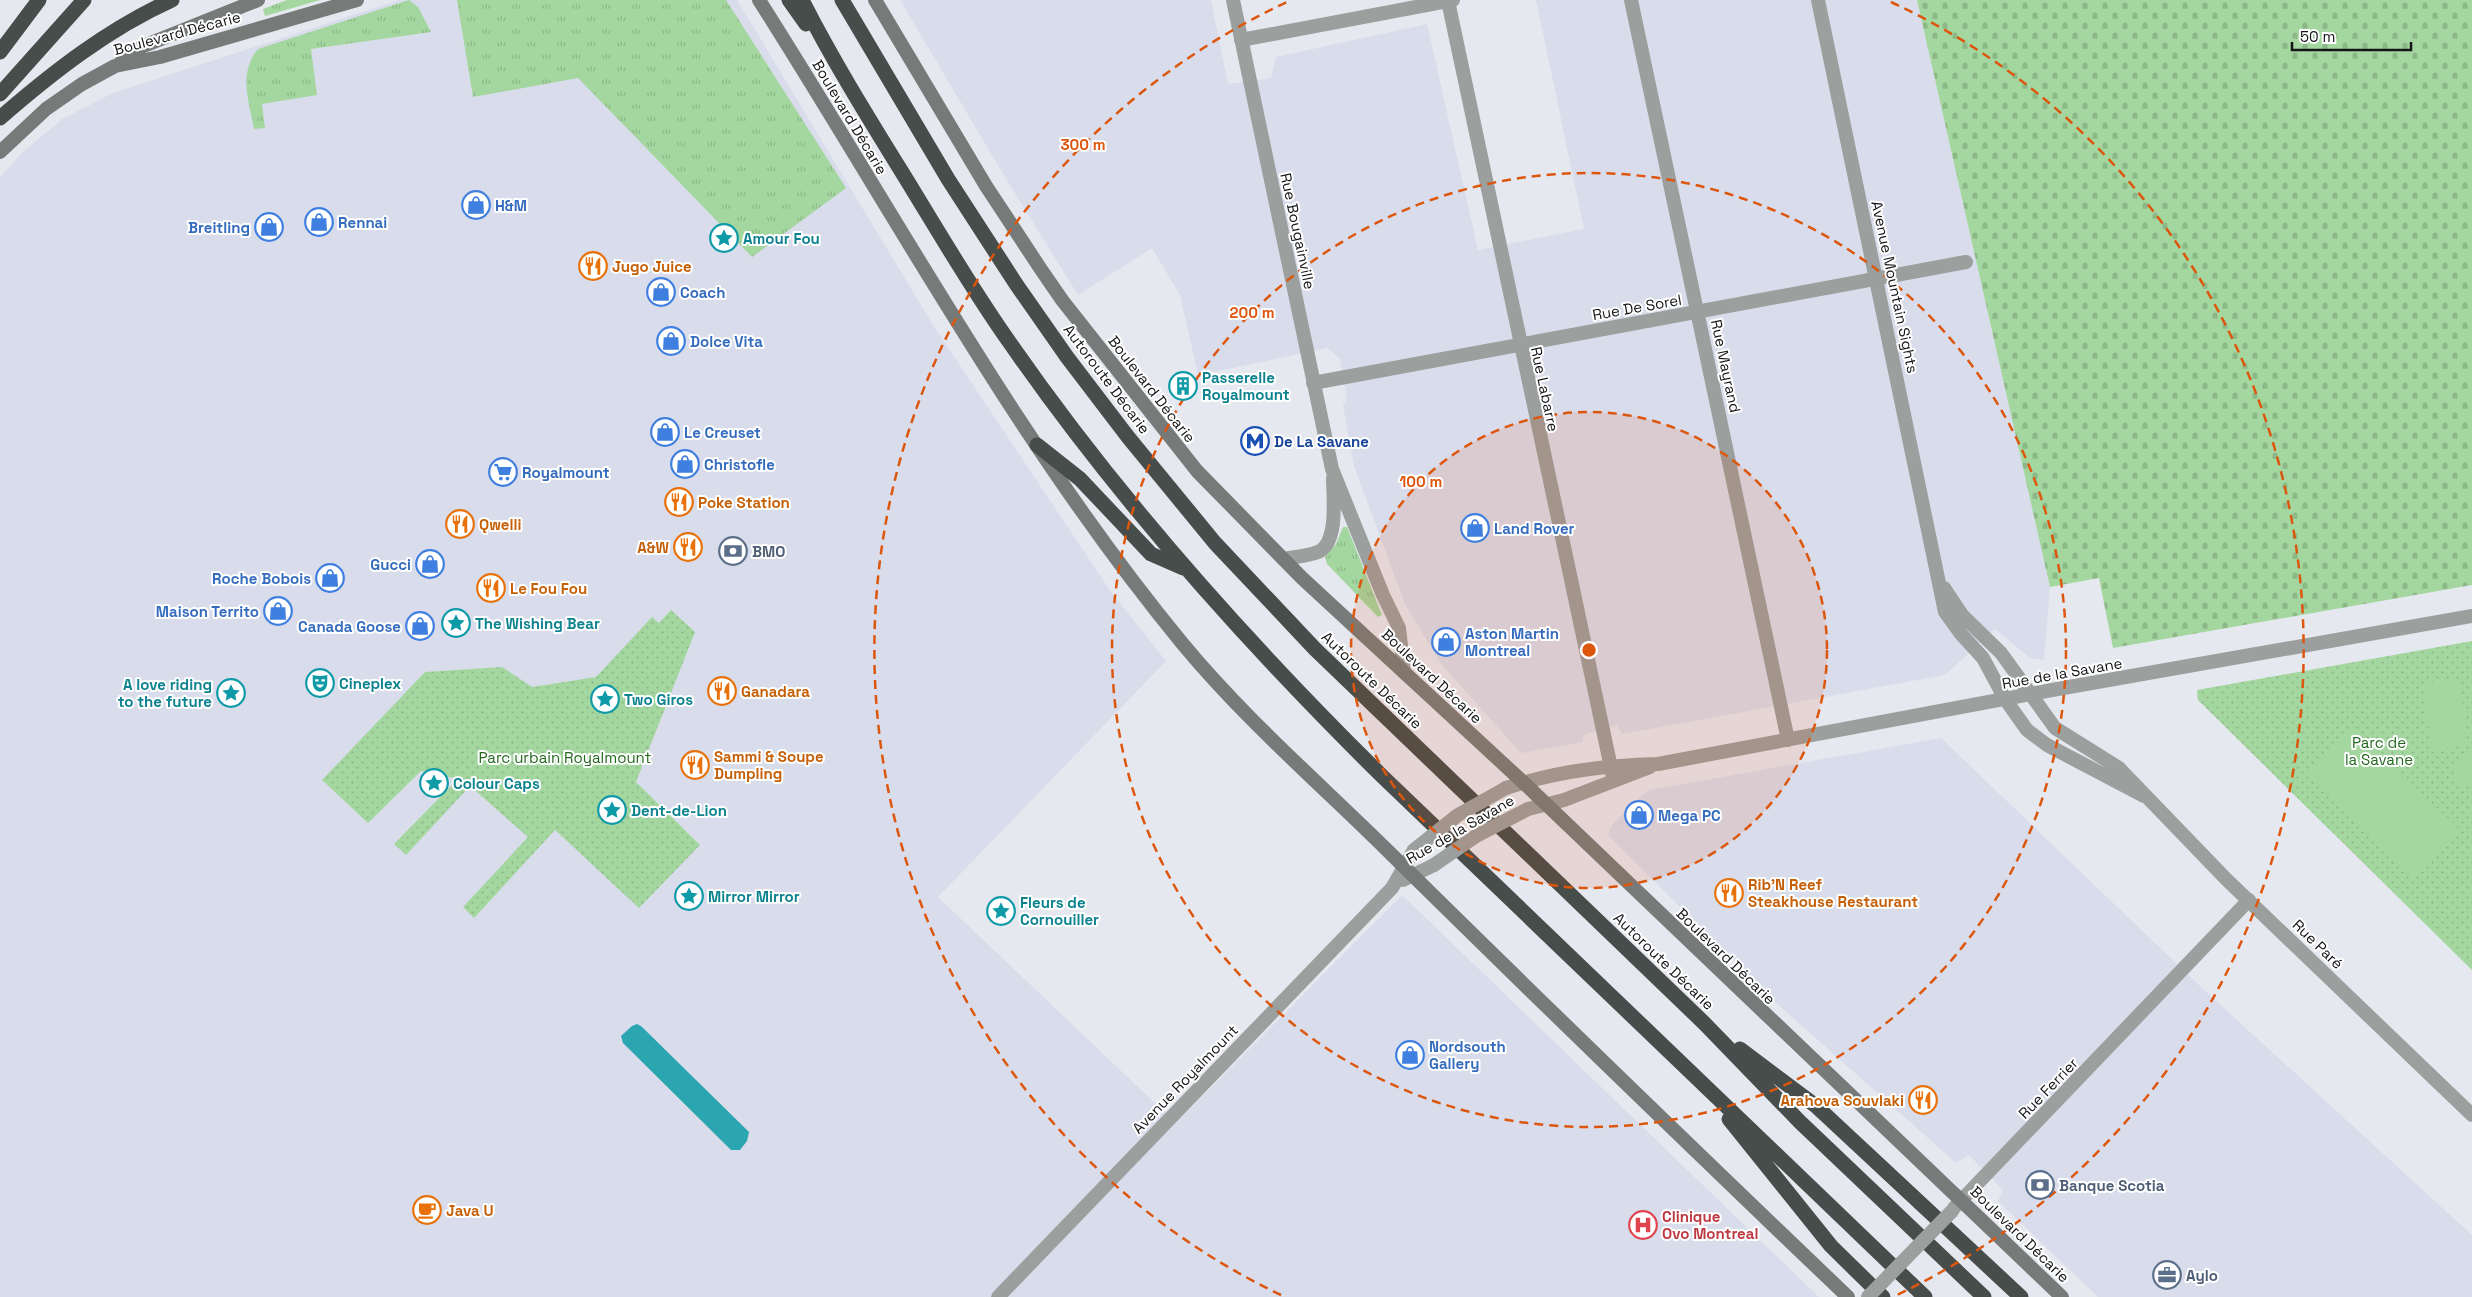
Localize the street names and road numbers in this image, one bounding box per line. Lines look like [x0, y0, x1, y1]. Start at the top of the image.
street label: Boulevard Décarie [111, 7, 243, 59]
street label: Boulevard Décarie [808, 56, 892, 178]
street label: Rue Bougainville [1276, 171, 1320, 291]
street label: Avenue Mountain Sights [1867, 199, 1923, 375]
street label: Rue De Sorel [1591, 290, 1683, 324]
street label: Rue Mayrand [1707, 318, 1745, 414]
street label: Autoroute Décarie [1060, 320, 1154, 438]
street label: Boulevard Décarie [1104, 332, 1200, 446]
street label: Rue Labarre [1527, 345, 1563, 433]
street label: Boulevard Décarie [1378, 625, 1486, 728]
street label: Autoroute Décarie [1318, 627, 1426, 733]
street label: Rue de la Savane [2000, 653, 2124, 693]
street label: Rue de la Savane [1402, 790, 1518, 868]
street label: Boulevard Décarie [1672, 904, 1780, 1008]
street label: Autoroute Décarie [1610, 908, 1718, 1014]
street label: Rue Paré [2289, 915, 2347, 973]
street label: Avenue Royalmount [1128, 1020, 1242, 1137]
street label: Rue Ferrier [2014, 1053, 2082, 1123]
street label: Boulevard Décarie [1966, 1182, 2074, 1286]

